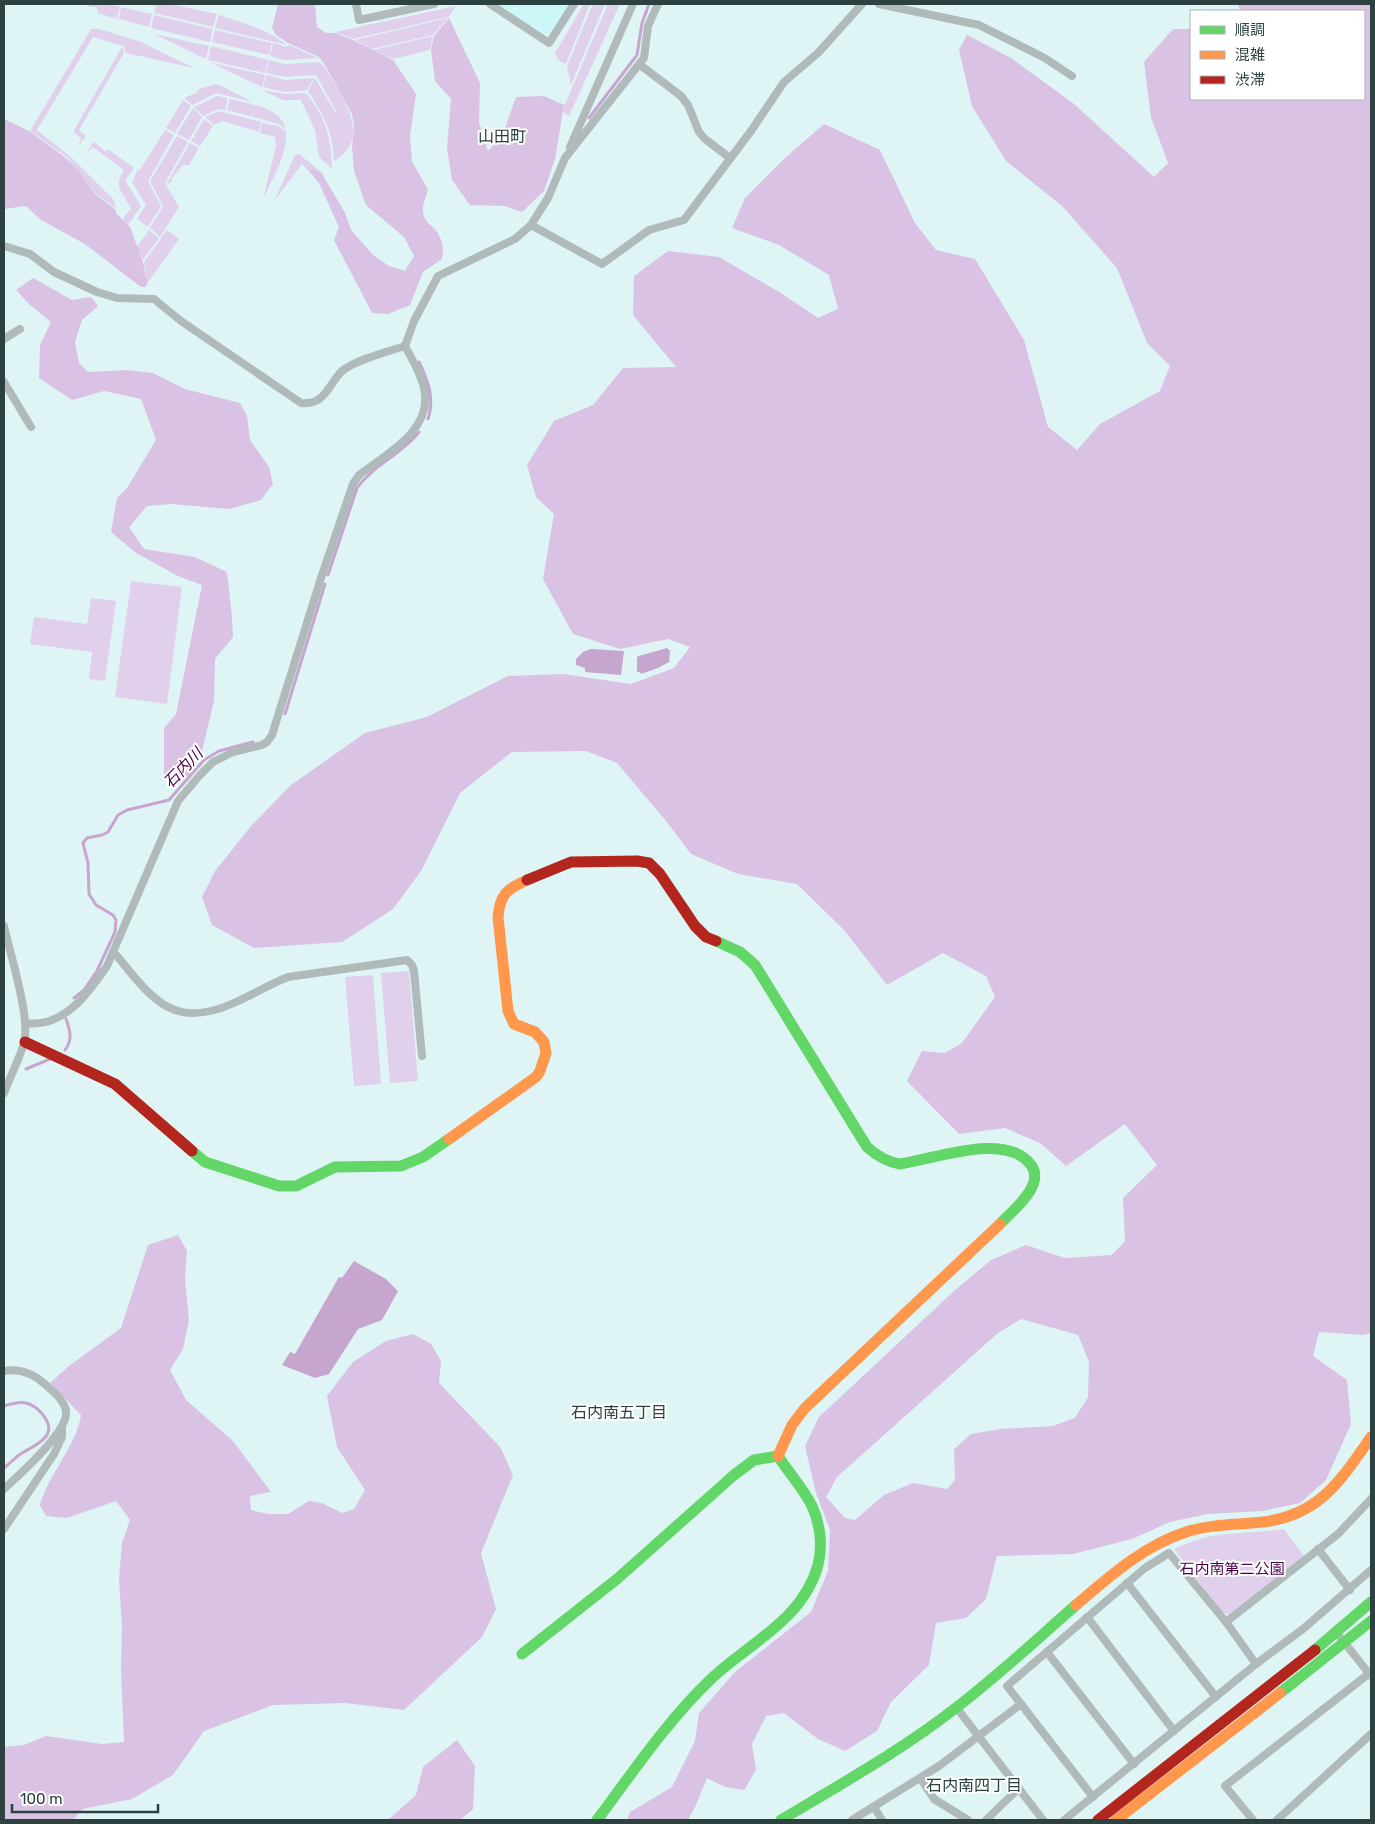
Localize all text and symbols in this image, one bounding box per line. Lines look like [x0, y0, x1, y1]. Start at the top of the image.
legend [1190, 10, 1365, 100]
text: 順調 [1235, 21, 1265, 39]
text: 混雑 [1235, 46, 1265, 64]
text: 渋滞 [1235, 71, 1265, 89]
district label: 山田町 [478, 127, 526, 146]
water label: 石内川 [159, 743, 208, 792]
district label: 石内南五丁目 [571, 1403, 667, 1422]
park label: 石内南第二公園 [1179, 1560, 1285, 1578]
district label: 石内南四丁目 [926, 1776, 1022, 1795]
scale bar [12, 1782, 159, 1814]
text: 100 m [20, 1790, 62, 1808]

